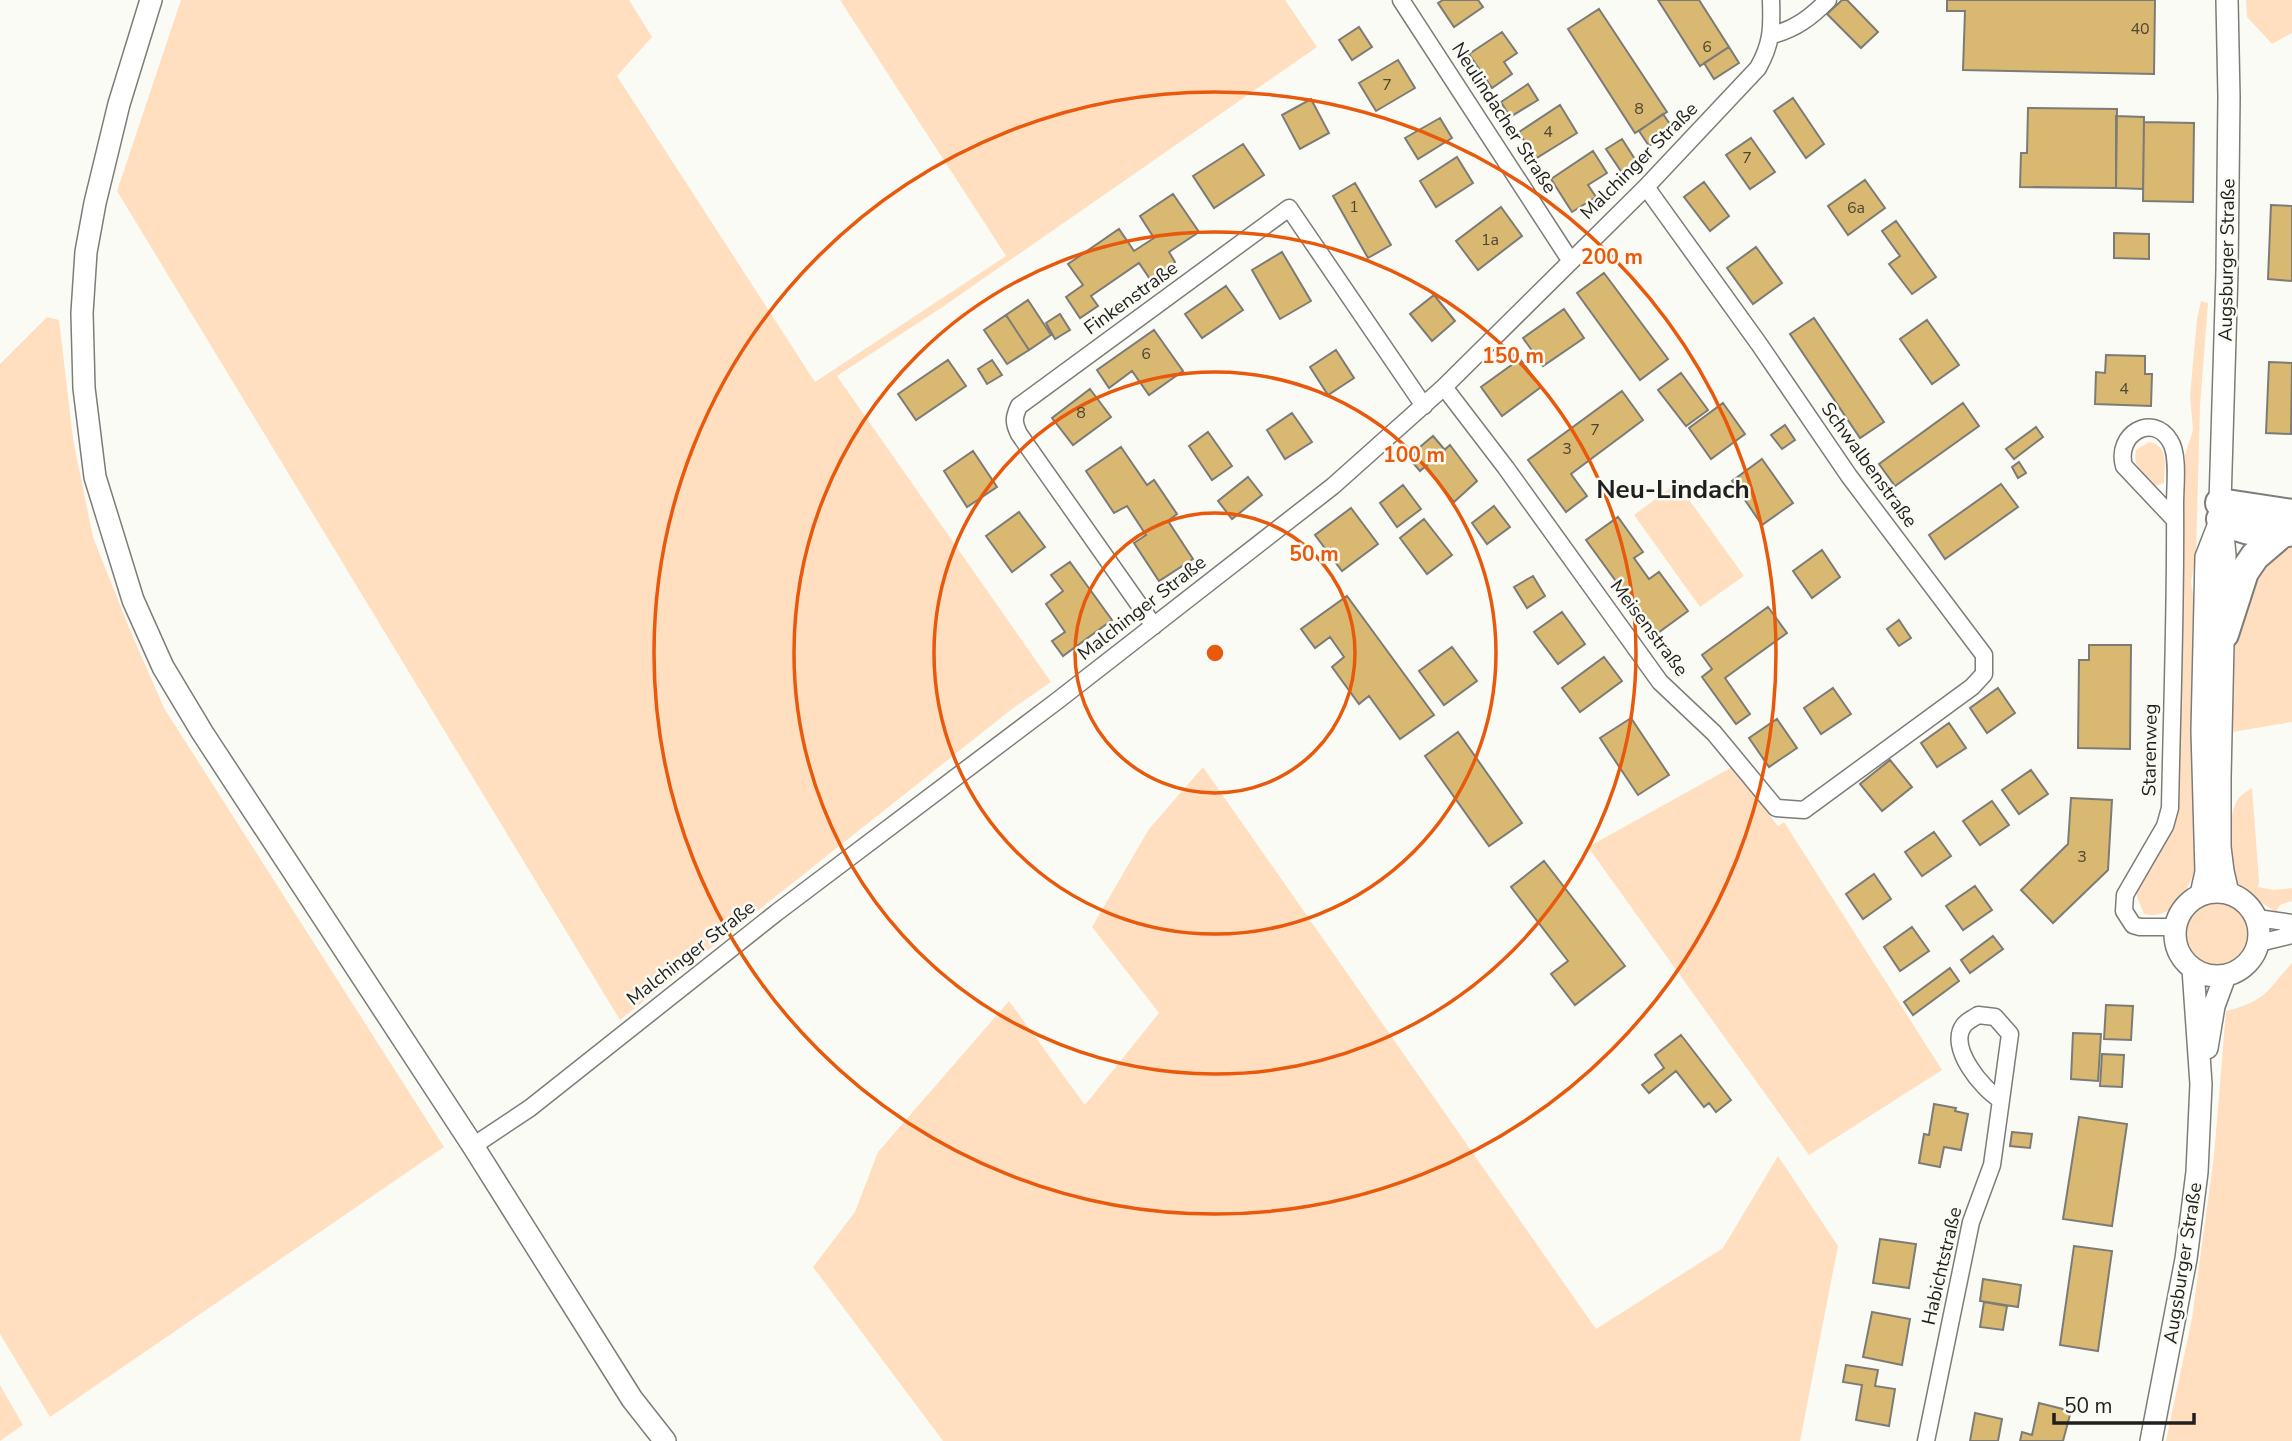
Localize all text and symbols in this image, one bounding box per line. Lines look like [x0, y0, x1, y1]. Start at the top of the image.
house number: 40 [2130, 18, 2150, 40]
house number: 6 [1702, 36, 1712, 58]
street label: Neulindacher Straße [1445, 38, 1563, 198]
house number: 7 [1382, 74, 1392, 96]
street label: Malchinger Straße [1574, 96, 1704, 226]
house number: 8 [1634, 98, 1644, 120]
house number: 4 [1543, 121, 1553, 143]
house number: 7 [1742, 147, 1752, 169]
street label: Augsburger Straße [2213, 178, 2241, 342]
house number: 1 [1349, 196, 1359, 218]
house number: 6a [1847, 197, 1865, 219]
house number: 1a [1481, 229, 1499, 251]
text: 200 m [1581, 243, 1643, 271]
street label: Finkenstraße [1079, 255, 1183, 341]
text: 150 m [1482, 342, 1544, 370]
house number: 6 [1141, 343, 1151, 365]
house number: 4 [2119, 378, 2129, 400]
street label: Schwalbenstraße [1815, 397, 1923, 533]
house number: 8 [1076, 402, 1086, 424]
house number: 7 [1590, 419, 1600, 441]
house number: 3 [1562, 438, 1572, 460]
text: 100 m [1383, 441, 1445, 469]
district label: Neu-Lindach [1596, 472, 1750, 507]
text: 50 m [1289, 540, 1339, 568]
street label: Malchinger Straße [1072, 550, 1212, 666]
street label: Meisenstraße [1604, 574, 1694, 682]
centre of rings [1203, 641, 1227, 665]
street label: Starenweg [2136, 703, 2164, 797]
house number: 3 [2077, 846, 2087, 868]
street label: Malchinger Straße [621, 895, 761, 1011]
street label: Augsburger Straße [2157, 1180, 2209, 1346]
street label: Habichtstraße [1916, 1204, 1968, 1328]
scale bar [2054, 1382, 2194, 1426]
text: 50 m [2064, 1392, 2113, 1420]

